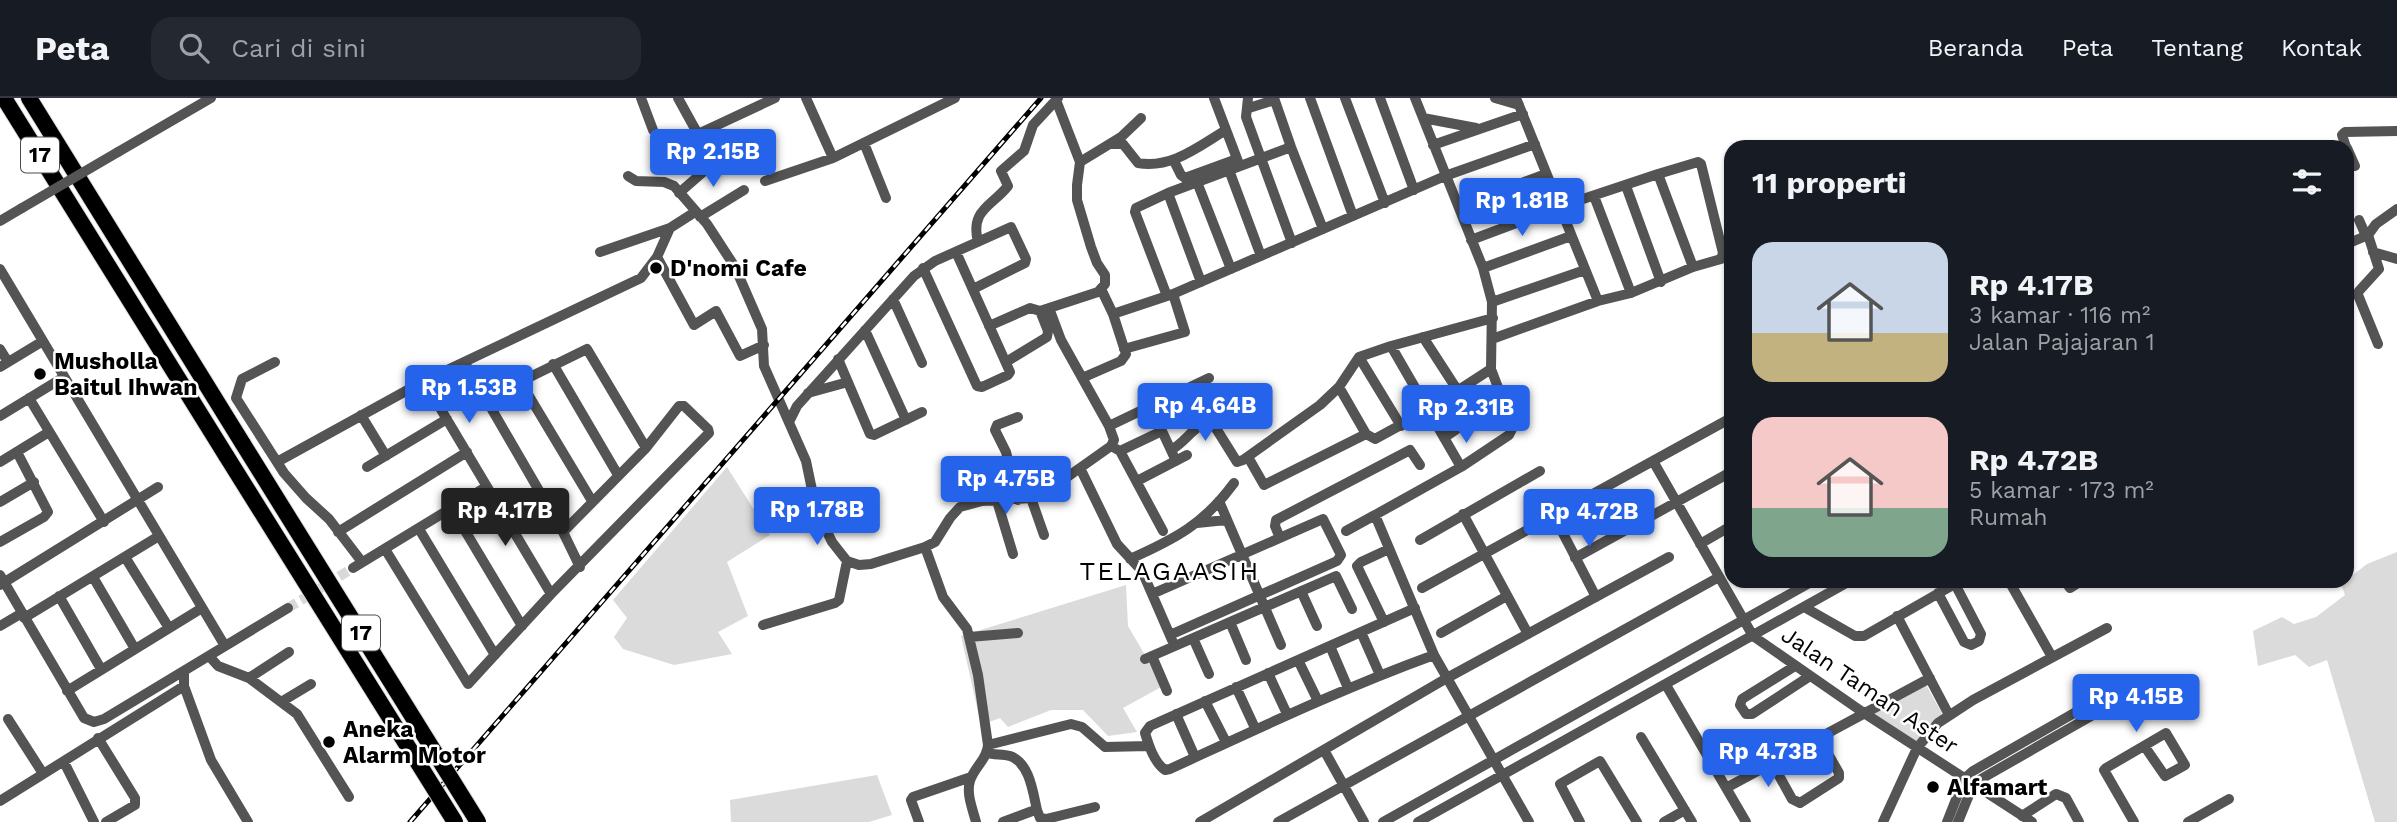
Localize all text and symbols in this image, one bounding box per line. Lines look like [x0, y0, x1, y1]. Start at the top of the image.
search box [151, 17, 641, 80]
text: Peta [35, 29, 109, 68]
icon: search [175, 29, 213, 67]
text: Cari di sini [231, 33, 366, 63]
text: Beranda [1928, 34, 2024, 62]
text: Peta [2062, 34, 2113, 62]
text: Tentang [2151, 34, 2243, 62]
text: Kontak [2281, 34, 2362, 62]
pin: Rp 2.15B [641, 130, 785, 189]
road number: 17 [21, 138, 59, 172]
text: Rp 2.15B [666, 138, 760, 165]
icon: filters [2288, 163, 2326, 201]
text: 11 properti [1752, 165, 1907, 200]
pin: Rp 1.81B [1450, 178, 1594, 238]
text: Rp 1.81B [1475, 187, 1569, 214]
place label: D'nomi Cafe [670, 255, 807, 282]
marker: D'nomi Cafe [648, 260, 664, 276]
text: Rp 4.17B [1969, 267, 2094, 302]
icon: home [1808, 270, 1892, 354]
text: 3 kamar · 116 m² [1969, 302, 2150, 329]
text: Jalan Pajajaran 1 [1969, 329, 2155, 356]
place label: Musholla Baitul Ihwan [54, 348, 197, 401]
marker: Musholla Baitul Ihwan [32, 366, 48, 382]
pin: Rp 1.53B [397, 366, 541, 425]
text: Rp 1.53B [421, 374, 517, 401]
pin: Rp 4.64B [1133, 384, 1277, 443]
pin: Rp 2.31B [1394, 386, 1538, 445]
text: Rp 4.64B [1154, 392, 1256, 419]
text: Rp 2.31B [1418, 394, 1514, 421]
text: Rp 4.72B [1969, 442, 2098, 477]
icon: home [1808, 445, 1892, 529]
pin: Rp 4.75B [934, 456, 1078, 516]
text: Rp 4.75B [957, 465, 1055, 492]
text: 5 kamar · 173 m² [1969, 477, 2154, 504]
pin: Rp 1.78B [745, 488, 889, 547]
pin: Rp 4.17B [433, 489, 577, 548]
pin: Rp 4.72B [1517, 490, 1661, 549]
text: Rp 1.78B [770, 496, 864, 523]
text: Rp 4.17B [457, 497, 553, 524]
text: Rp 4.72B [1539, 498, 1639, 525]
text: Rumah [1969, 504, 2047, 531]
district label: TELAGAASIH [1080, 556, 1260, 586]
road number: 17 [342, 616, 380, 650]
street label: Jalan Taman Aster [1776, 621, 1963, 760]
pin: Rp 4.15B [2064, 674, 2208, 734]
text: Rp 4.15B [2089, 683, 2183, 710]
place label: Aneka Alarm Motor [343, 716, 486, 769]
pin: Rp 4.73B [1696, 730, 1840, 789]
marker: Aneka Alarm Motor [321, 734, 337, 750]
text: Rp 4.73B [1719, 738, 1818, 765]
place label: Alfamart [1947, 774, 2047, 801]
marker: Alfamart [1925, 779, 1941, 795]

